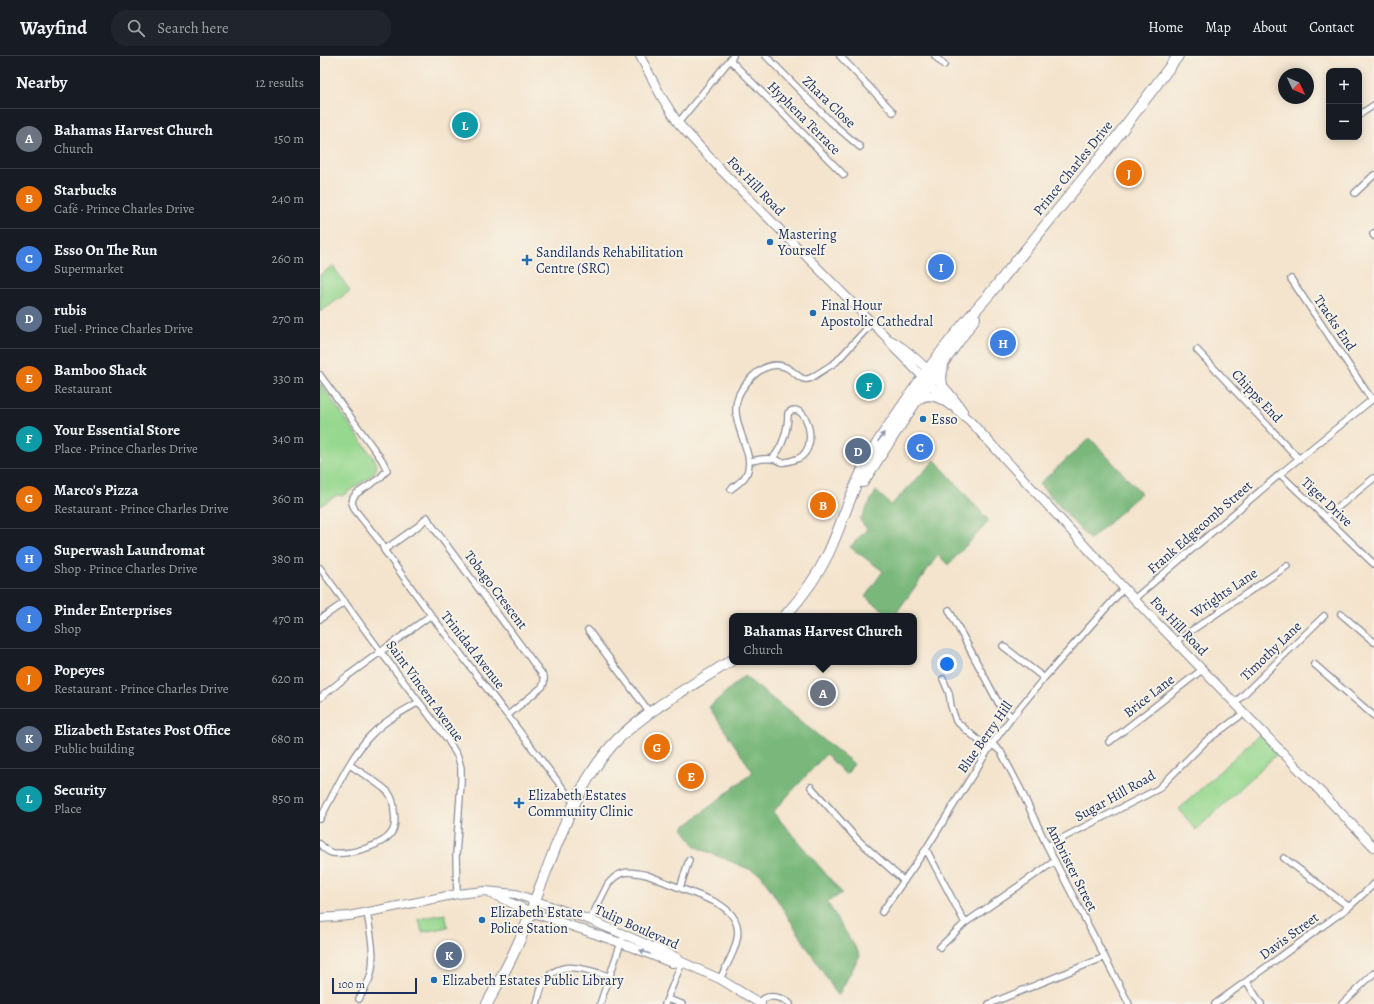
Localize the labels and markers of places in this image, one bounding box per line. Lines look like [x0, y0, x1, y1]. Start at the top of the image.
pin: L [452, 110, 478, 140]
pin: J [1116, 158, 1142, 188]
place label: Mastering Yourself [777, 225, 837, 260]
marker: Mastering Yourself [765, 237, 775, 247]
place label: Sandilands Rehabilitation Centre (SRC) [536, 243, 684, 278]
pin: I [928, 252, 954, 282]
marker: Sandilands Rehabilitation Centre (SRC) [521, 254, 533, 266]
place label: Final Hour Apostolic Cathedral [820, 296, 933, 331]
marker: Final Hour Apostolic Cathedral [808, 308, 818, 318]
pin: H [990, 328, 1016, 358]
pin: F [856, 371, 882, 401]
place label: Esso [931, 410, 958, 429]
marker: Esso [918, 414, 928, 424]
pin: C [907, 432, 933, 462]
pin: D [845, 436, 871, 466]
pin: B [810, 490, 836, 520]
pin: A [810, 678, 836, 708]
pin: G [644, 732, 670, 762]
pin: E [678, 761, 704, 791]
place label: Elizabeth Estates Community Clinic [528, 786, 633, 821]
marker: Elizabeth Estates Community Clinic [513, 797, 525, 809]
place label: Elizabeth Estate Police Station [490, 903, 583, 938]
marker: Elizabeth Estate Police Station [477, 915, 487, 925]
pin: K [436, 940, 462, 970]
place label: Elizabeth Estates Public Library [442, 971, 624, 990]
marker: Elizabeth Estates Public Library [429, 975, 439, 985]

